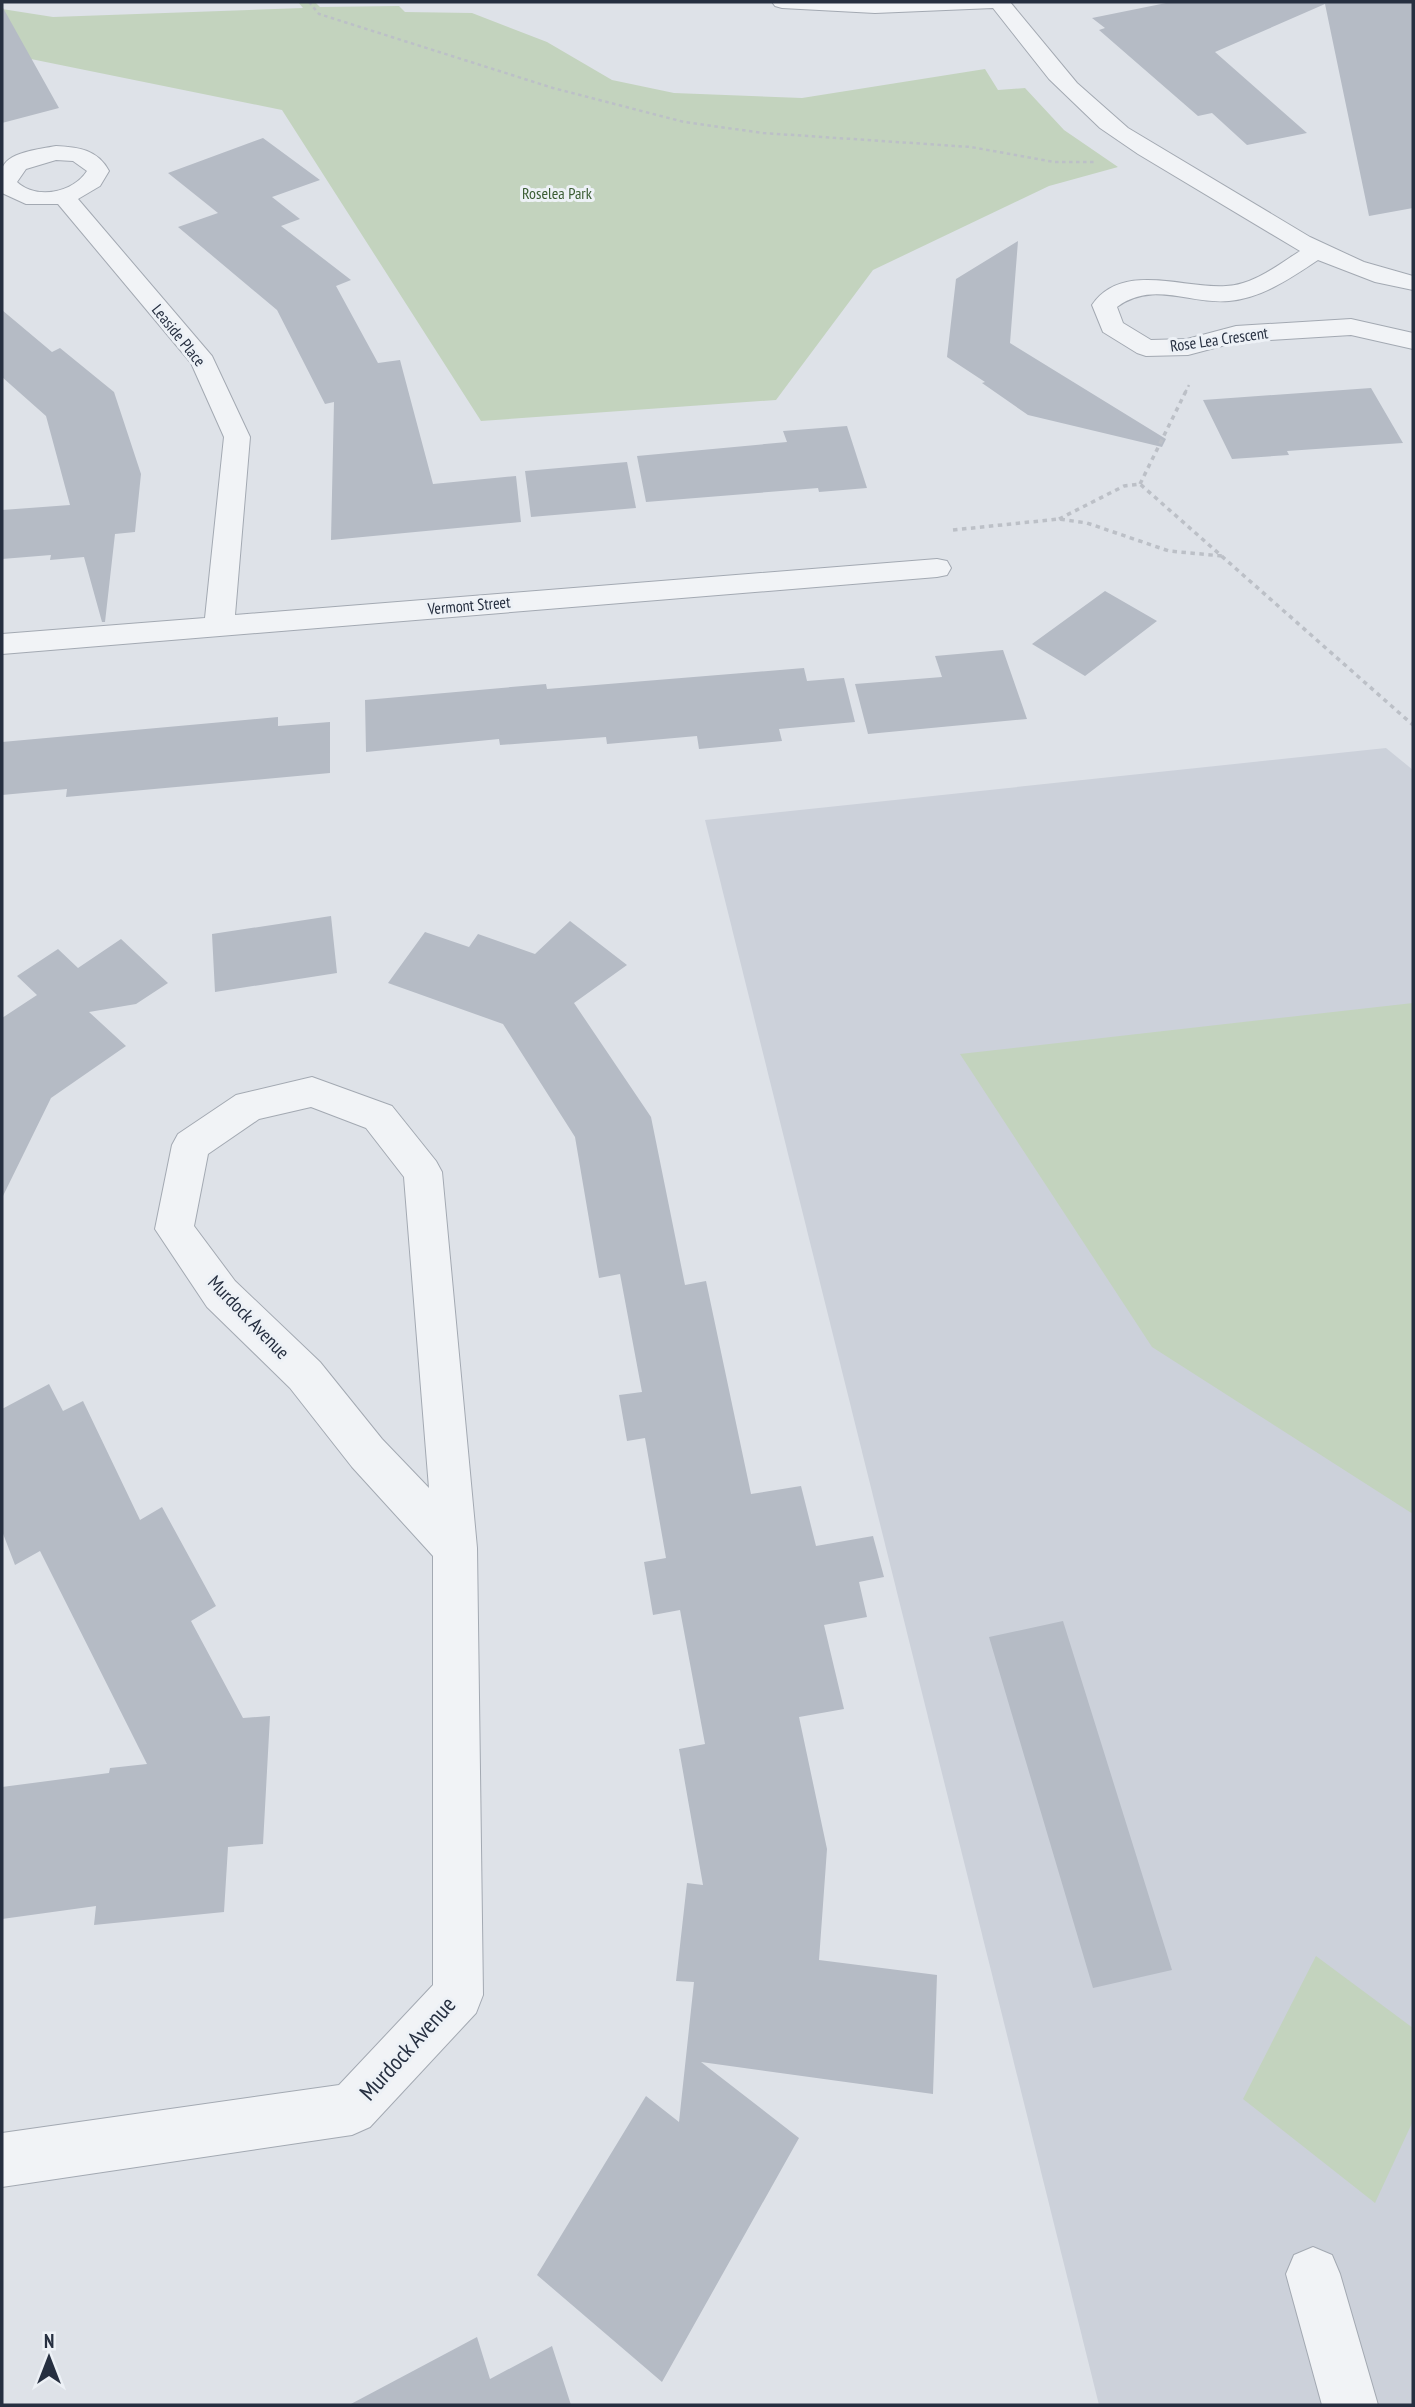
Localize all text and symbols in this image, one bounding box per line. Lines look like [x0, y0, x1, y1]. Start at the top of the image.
park label: Roselea Park [522, 183, 593, 203]
street label: Leaside Place [148, 300, 210, 370]
street label: Rose Lea Crescent [1169, 322, 1270, 356]
street label: Vermont Street [426, 591, 512, 619]
street label: Murdock Avenue [203, 1270, 295, 1364]
street label: Murdock Avenue [353, 1990, 461, 2106]
north arrow [14, 2323, 84, 2393]
text: N [44, 2329, 54, 2353]

